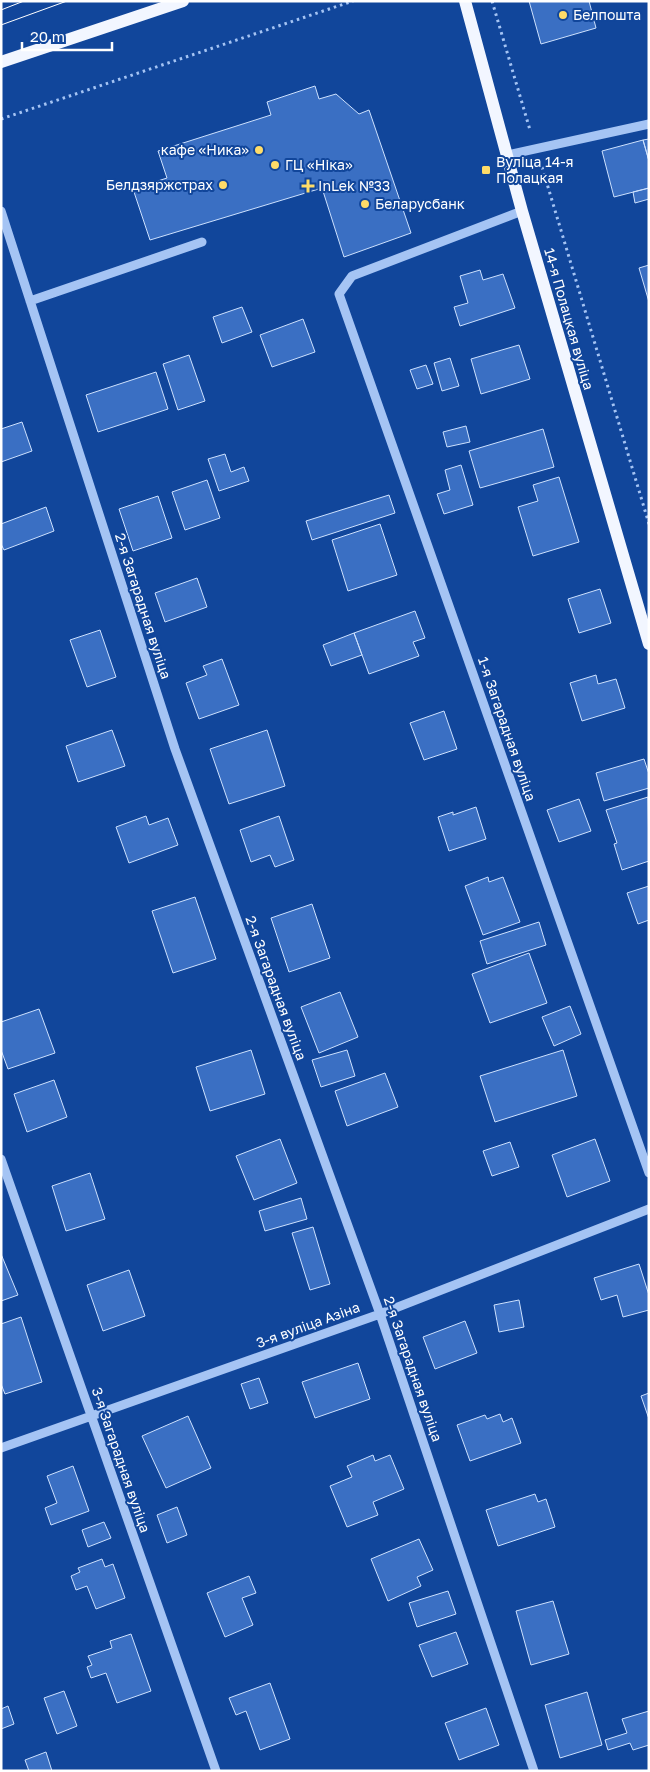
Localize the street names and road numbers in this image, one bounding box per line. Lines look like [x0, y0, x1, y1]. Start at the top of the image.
street label: 14-я Полацкая вуліца [541, 246, 598, 392]
street label: 2-я Загарадная вуліца [112, 531, 175, 681]
street label: 1-я Загарадная вуліца [475, 655, 540, 803]
street label: 2-я Загарадная вуліца [242, 913, 311, 1062]
street label: 2-я Загарадная вуліца [381, 1294, 446, 1444]
street label: 3-я вуліца Азіна [254, 1298, 362, 1351]
street label: 3-я Загарадная вуліца [89, 1385, 154, 1535]

